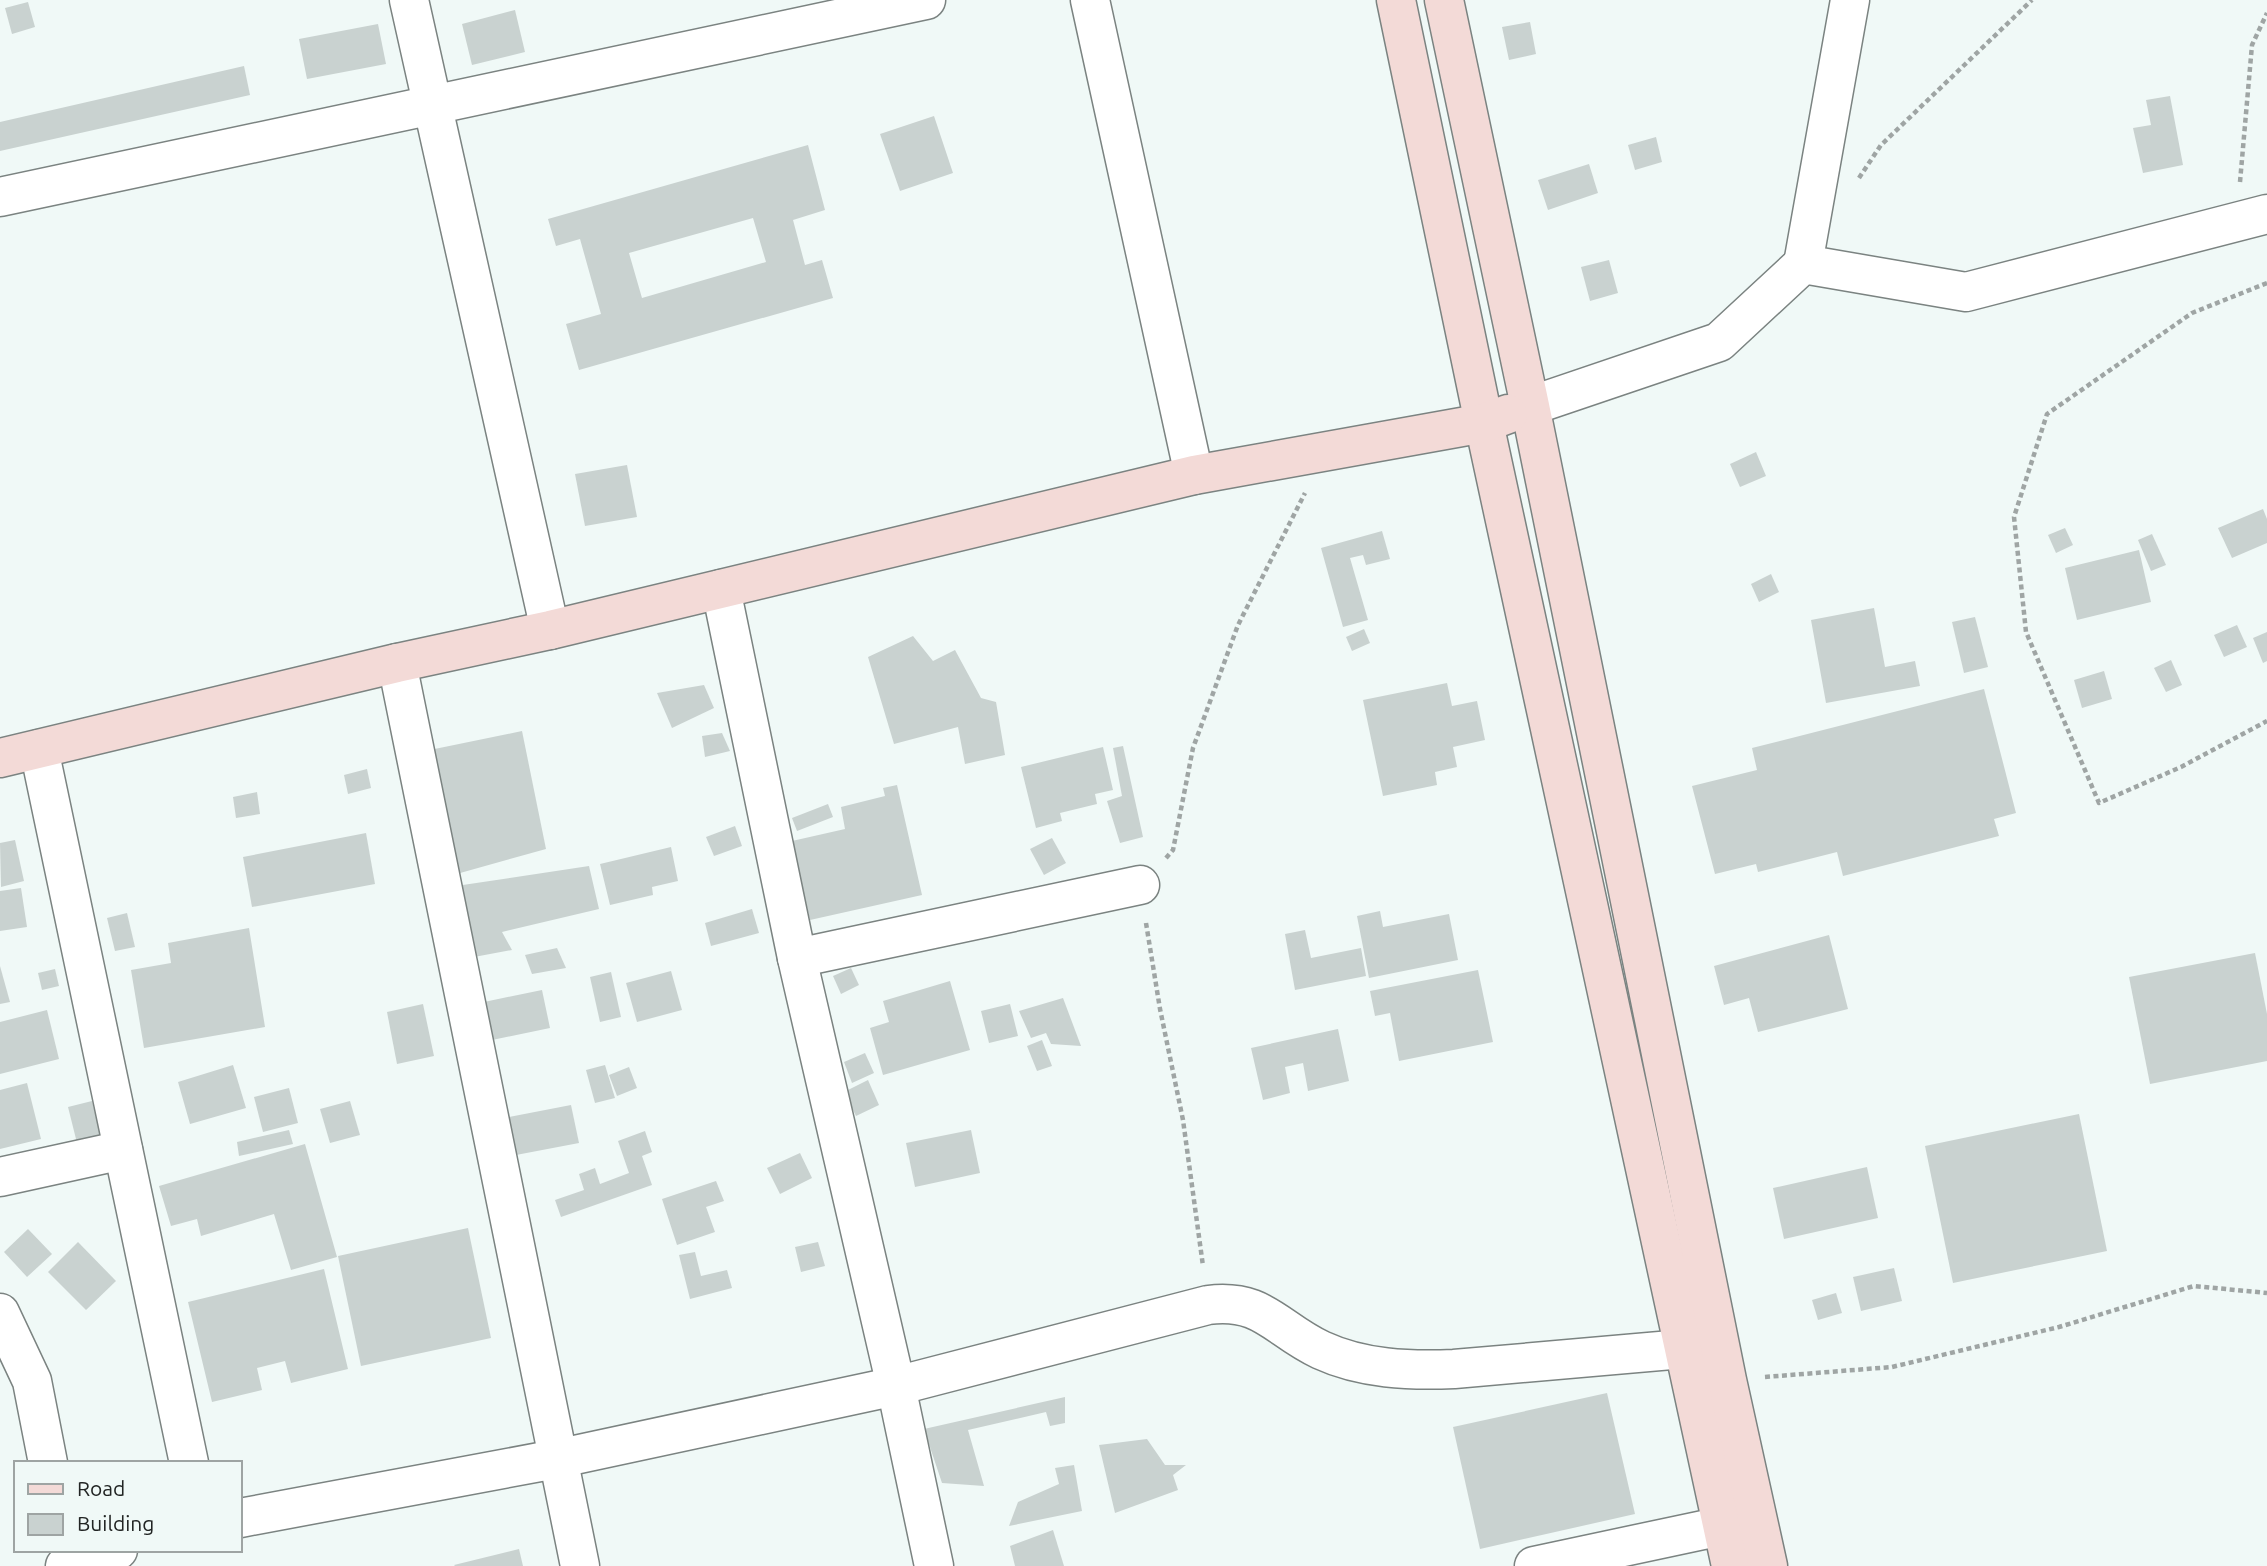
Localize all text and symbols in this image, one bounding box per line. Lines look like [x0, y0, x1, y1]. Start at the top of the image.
legend [14, 1461, 242, 1552]
text: Road [77, 1476, 125, 1500]
text: Building [77, 1511, 154, 1535]

